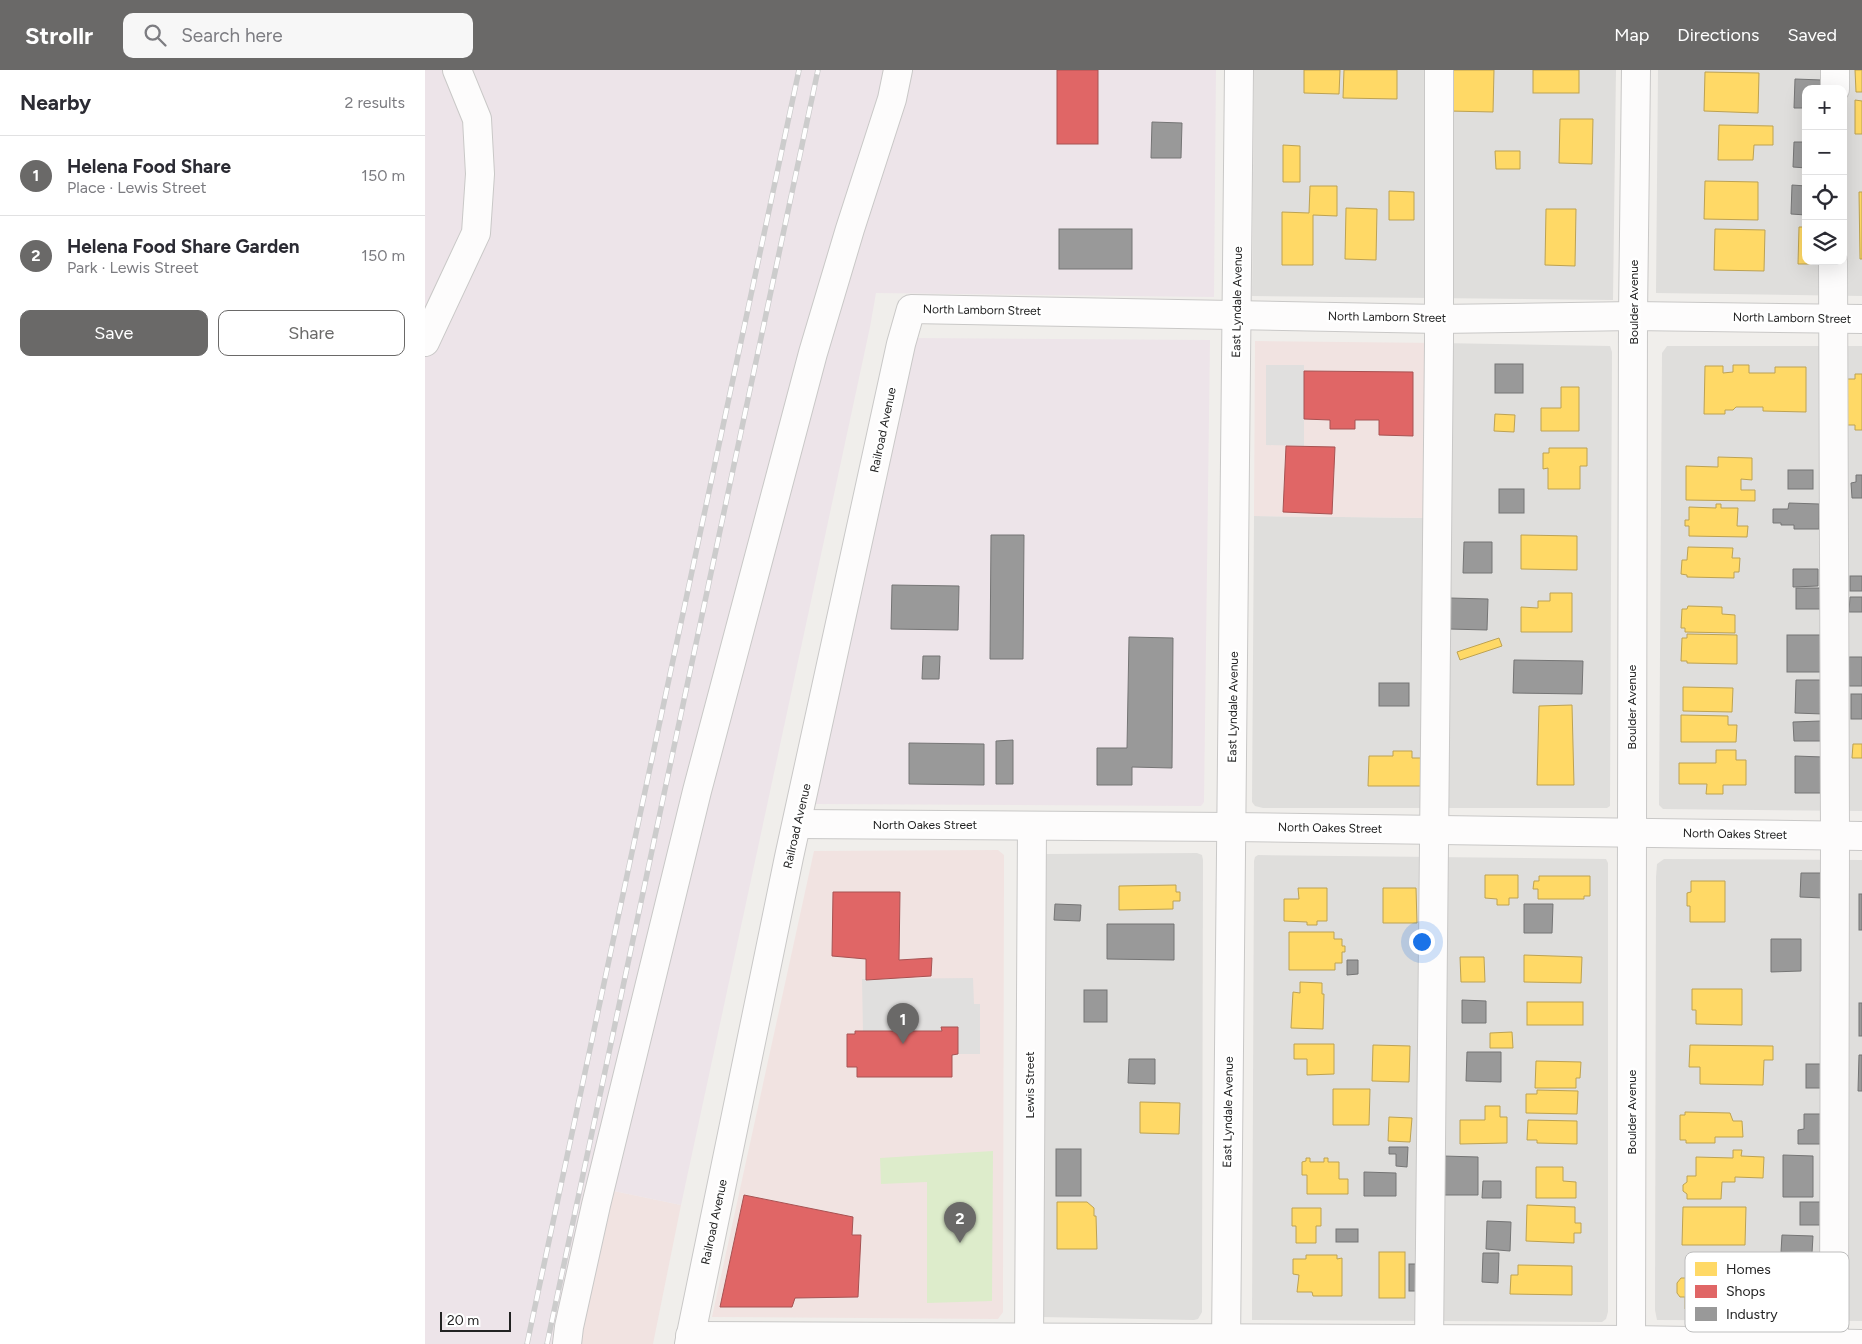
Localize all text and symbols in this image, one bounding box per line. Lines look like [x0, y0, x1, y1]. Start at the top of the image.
search box [123, 13, 473, 58]
text: Strollr [25, 21, 93, 50]
icon: search [141, 21, 169, 49]
text: Search here [181, 24, 283, 47]
text: Map [1614, 24, 1649, 46]
text: Directions [1677, 24, 1759, 46]
text: Saved [1787, 24, 1837, 46]
map controls [1802, 85, 1847, 265]
button: + [1802, 85, 1847, 130]
text: Nearby [20, 90, 91, 115]
text: 2 results [345, 93, 405, 112]
button: − [1802, 130, 1847, 175]
text: Helena Food Share [67, 155, 231, 178]
text: 1 [33, 166, 39, 185]
text: 150 m [361, 166, 405, 185]
button: locate [1802, 175, 1847, 220]
text: Place · Lewis Street [67, 178, 207, 197]
button: layers [1802, 220, 1847, 265]
text: Helena Food Share Garden [67, 235, 300, 258]
text: 2 [31, 246, 41, 265]
text: 150 m [361, 246, 405, 265]
street label: East Lyndale Avenue [1229, 246, 1245, 358]
text: Park · Lewis Street [67, 258, 199, 277]
street label: Boulder Avenue [1627, 259, 1641, 344]
street label: North Lamborn Street [923, 302, 1042, 318]
street label: North Lamborn Street [1328, 309, 1447, 325]
button: Save [20, 310, 208, 356]
button: Share [218, 310, 405, 356]
street label: North Lamborn Street [1733, 310, 1852, 326]
street label: Railroad Avenue [867, 386, 899, 474]
street label: East Lyndale Avenue [1225, 651, 1241, 763]
street label: Boulder Avenue [1625, 664, 1639, 749]
street label: Railroad Avenue [780, 782, 814, 870]
street label: North Oakes Street [873, 818, 978, 832]
street label: North Oakes Street [1278, 820, 1383, 836]
street label: North Oakes Street [1683, 826, 1788, 842]
your location [1409, 929, 1435, 955]
pin: 1 [887, 1003, 919, 1044]
street label: Lewis Street [1023, 1051, 1037, 1118]
street label: East Lyndale Avenue [1220, 1056, 1236, 1168]
street label: Boulder Avenue [1625, 1069, 1639, 1154]
street label: Railroad Avenue [698, 1178, 730, 1266]
pin: 2 [944, 1202, 976, 1243]
legend [1685, 1252, 1849, 1332]
text: Homes [1726, 1261, 1771, 1278]
text: Shops [1726, 1283, 1765, 1300]
text: Industry [1726, 1306, 1778, 1323]
scale bar [440, 1309, 511, 1332]
text: 20 m [447, 1312, 479, 1329]

